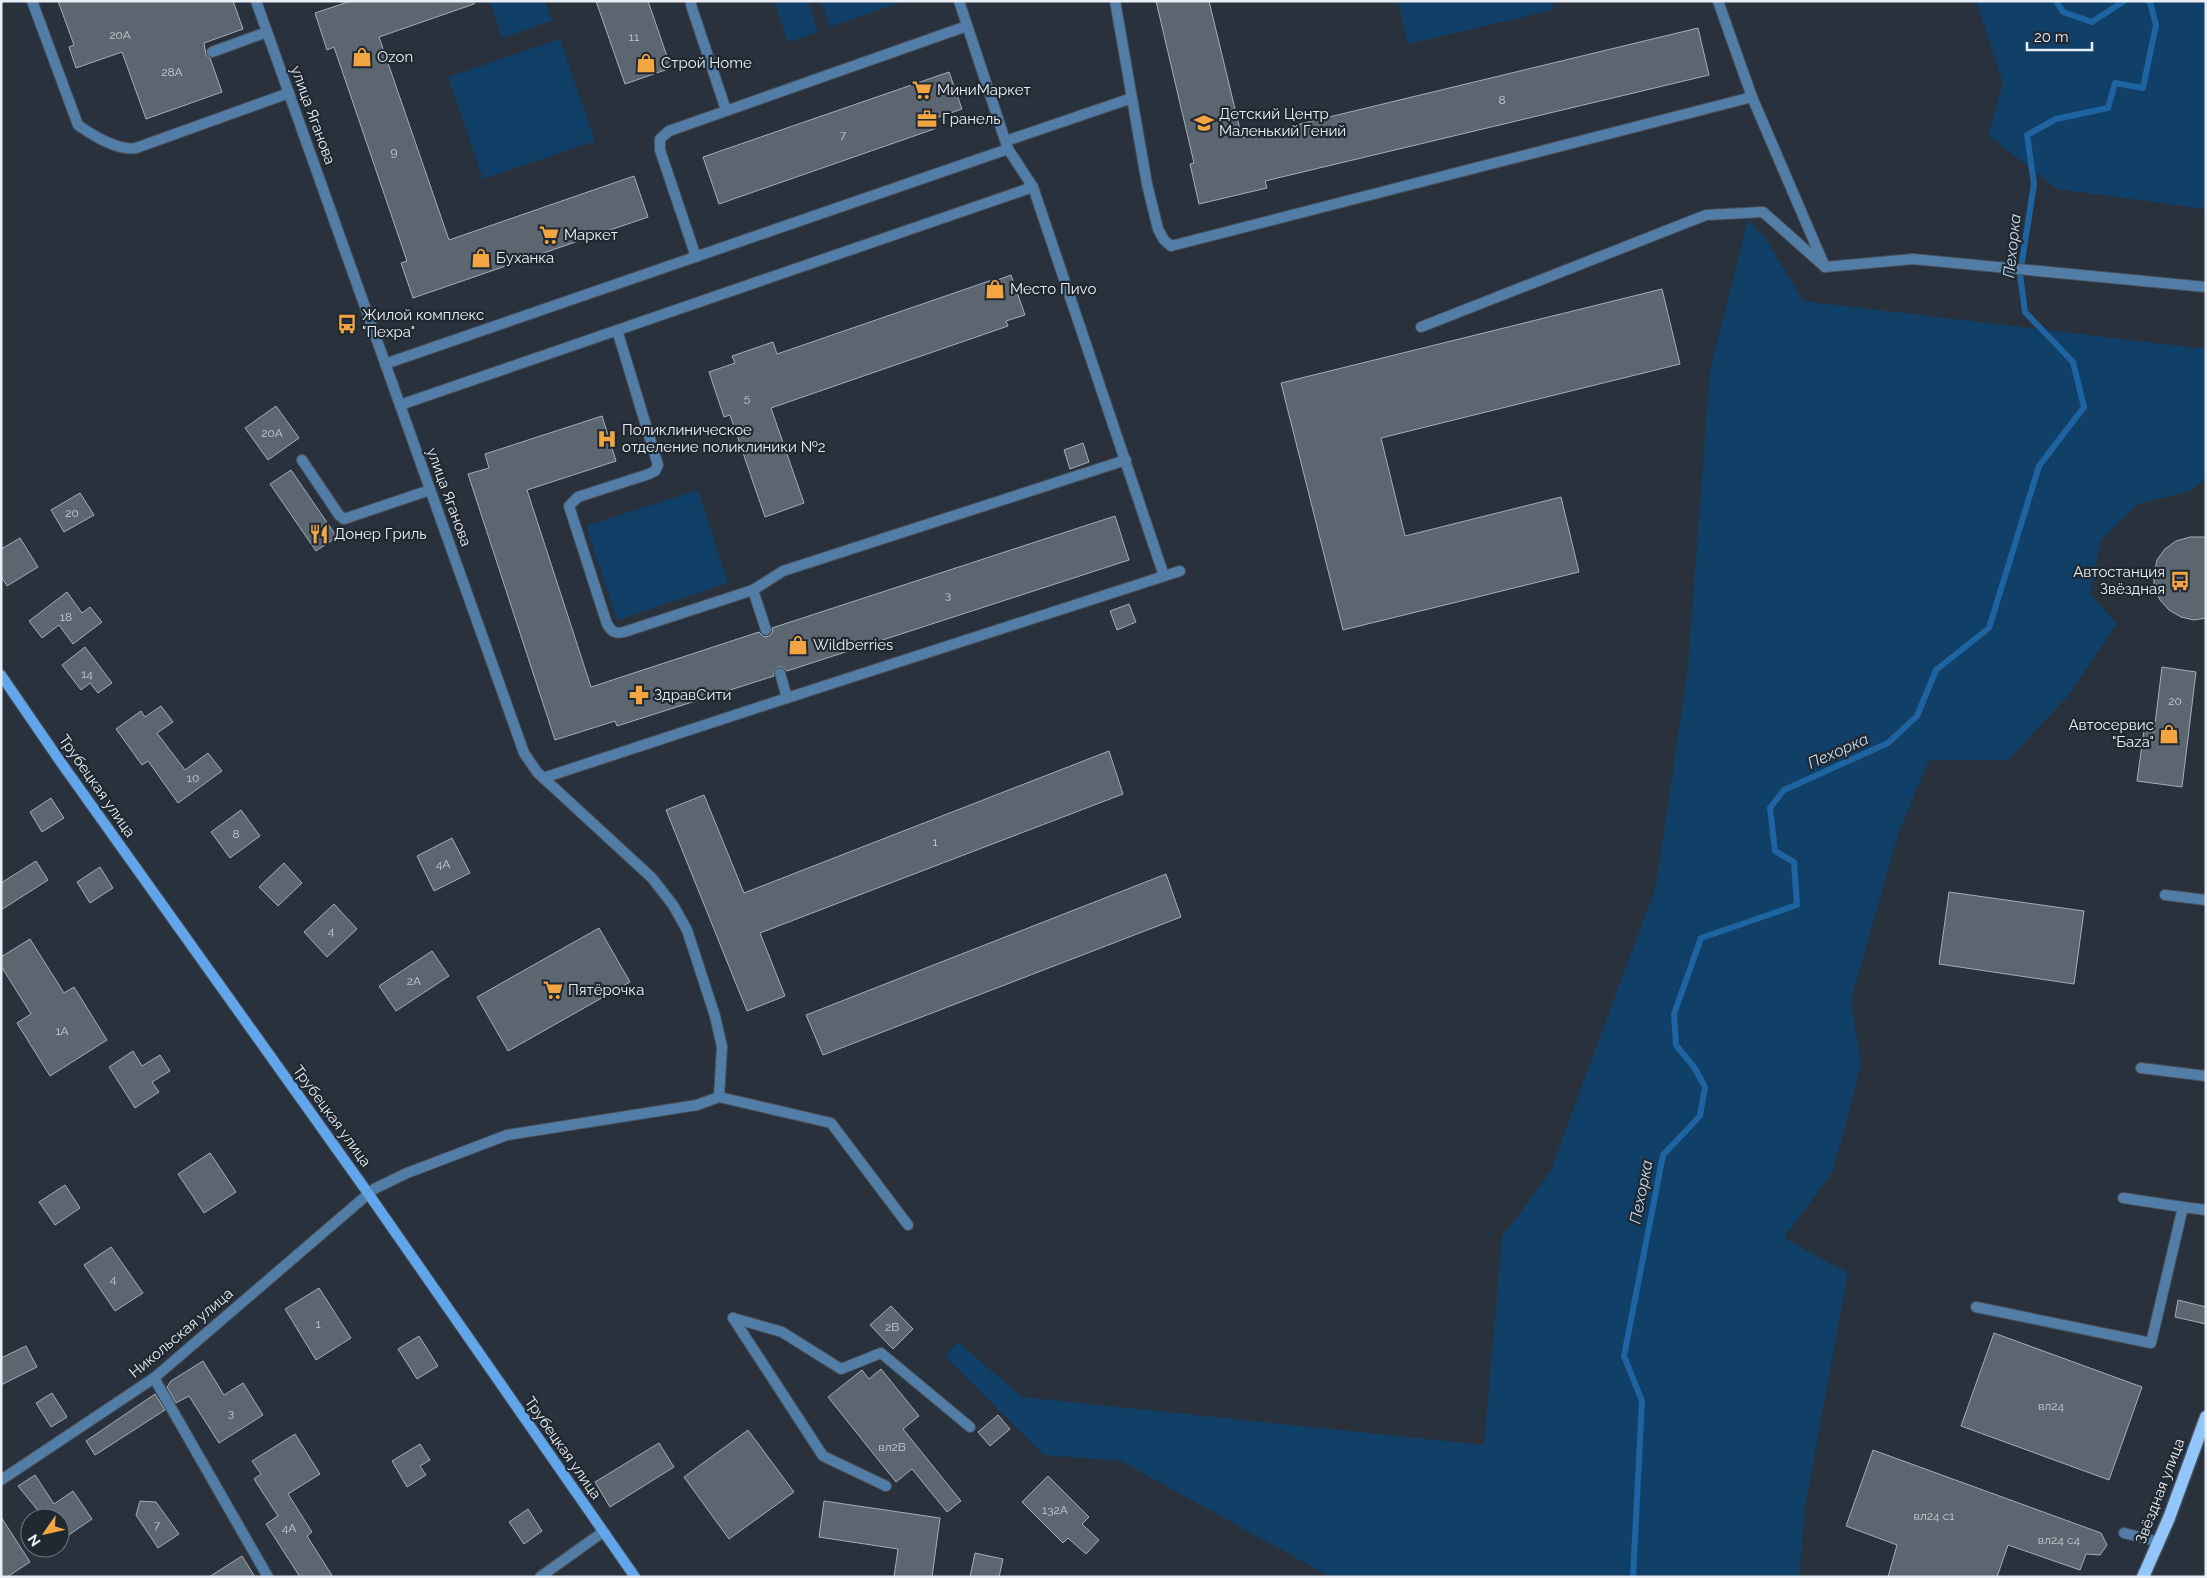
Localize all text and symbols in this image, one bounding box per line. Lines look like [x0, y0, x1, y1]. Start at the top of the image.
scale bar [2027, 20, 2092, 52]
house number: 20А [109, 28, 131, 42]
text: 20 m [2034, 28, 2069, 46]
house number: 11 [629, 30, 639, 44]
shop icon: Ozon [351, 46, 373, 68]
place label: Ozon [377, 48, 413, 66]
shop icon: Строй Home [635, 52, 657, 74]
place label: Строй Home [661, 54, 752, 72]
street label: улица Яганова [287, 63, 339, 167]
house number: 28А [161, 65, 183, 79]
supermarket icon: МиниМаркет [911, 79, 933, 101]
place label: МиниМаркет [937, 81, 1031, 99]
house number: 8 [1498, 93, 1506, 107]
place label: Детский Центр Маленький Гений [1219, 105, 1346, 140]
office icon: Гранель [916, 108, 938, 130]
place label: Гранель [942, 110, 1001, 128]
school or university icon: Детский Центр Маленький Гений [1193, 112, 1215, 134]
house number: 7 [840, 128, 847, 142]
house number: 9 [390, 145, 398, 159]
water label: Пехорка [1999, 213, 2025, 279]
supermarket icon: Маркет [538, 224, 560, 246]
place label: Маркет [564, 226, 618, 244]
shop icon: Буханка [470, 247, 492, 269]
place label: Буханка [496, 249, 554, 267]
shop icon: Место Пиvо [984, 278, 1006, 300]
place label: Место Пиvо [1010, 280, 1097, 298]
place label: Жилой комплекс "Пехра" [362, 306, 484, 341]
bus stop icon: Жилой комплекс "Пехра" [336, 313, 358, 335]
house number: 5 [744, 391, 751, 405]
place label: Поликлиническое отделение поликлиники №2 [622, 421, 826, 456]
house number: 20А [261, 426, 283, 440]
hospital icon: Поликлиническое отделение поликлиники №2 [596, 428, 618, 450]
street label: улица Яганова [423, 445, 475, 549]
house number: 20 [65, 506, 79, 520]
restaurant icon: Донер Гриль [308, 523, 330, 545]
place label: Донер Гриль [334, 525, 427, 543]
place label: Автостанция Звёздная [2073, 563, 2165, 598]
bus stop icon: Автостанция Звёздная [2169, 570, 2191, 592]
house number: 3 [945, 588, 951, 602]
house number: 18 [60, 610, 72, 624]
shop icon: Wildberries [787, 634, 809, 656]
place label: Wildberries [813, 636, 893, 654]
house number: 14 [81, 667, 93, 681]
pharmacy icon: ЗдравСити [628, 684, 650, 706]
place label: ЗдравСити [654, 686, 731, 704]
house number: 20 [2168, 694, 2182, 708]
place label: Автосервис "Баzа" [2068, 716, 2154, 751]
shop icon: Автосервис "Баzа" [2158, 723, 2180, 745]
water label: Пехорка [1805, 729, 1872, 773]
street label: Трубецкая улица [55, 731, 139, 841]
house number: 10 [187, 771, 199, 785]
house number: 8 [232, 827, 240, 841]
house number: 1 [932, 835, 938, 849]
house number: 4А [436, 857, 450, 871]
house number: 4 [328, 924, 335, 938]
house number: 2А [407, 974, 421, 988]
supermarket icon: Пятёрочка [542, 979, 564, 1001]
place label: Пятёрочка [568, 981, 644, 999]
house number: 1А [55, 1024, 69, 1038]
street label: Трубецкая улица [289, 1062, 375, 1170]
water label: Пехорка [1626, 1158, 1657, 1225]
house number: 4 [110, 1272, 117, 1286]
street label: Никольская улица [125, 1284, 237, 1382]
house number: 1 [315, 1317, 321, 1331]
house number: 2В [885, 1320, 899, 1334]
street label: Трубецкая улица [521, 1393, 605, 1503]
house number: вл24 [2038, 1399, 2064, 1413]
house number: 3 [228, 1406, 234, 1420]
street label: Звёздная улица [2132, 1436, 2188, 1546]
house number: вл2В [878, 1440, 906, 1454]
house number: 132А [1042, 1503, 1068, 1517]
north arrow [20, 1508, 70, 1558]
house number: вл24 с1 [1914, 1509, 1954, 1523]
house number: 7 [154, 1518, 161, 1532]
house number: 4А [282, 1521, 296, 1535]
text: N [25, 1531, 44, 1549]
house number: вл24 с4 [2038, 1533, 2081, 1547]

